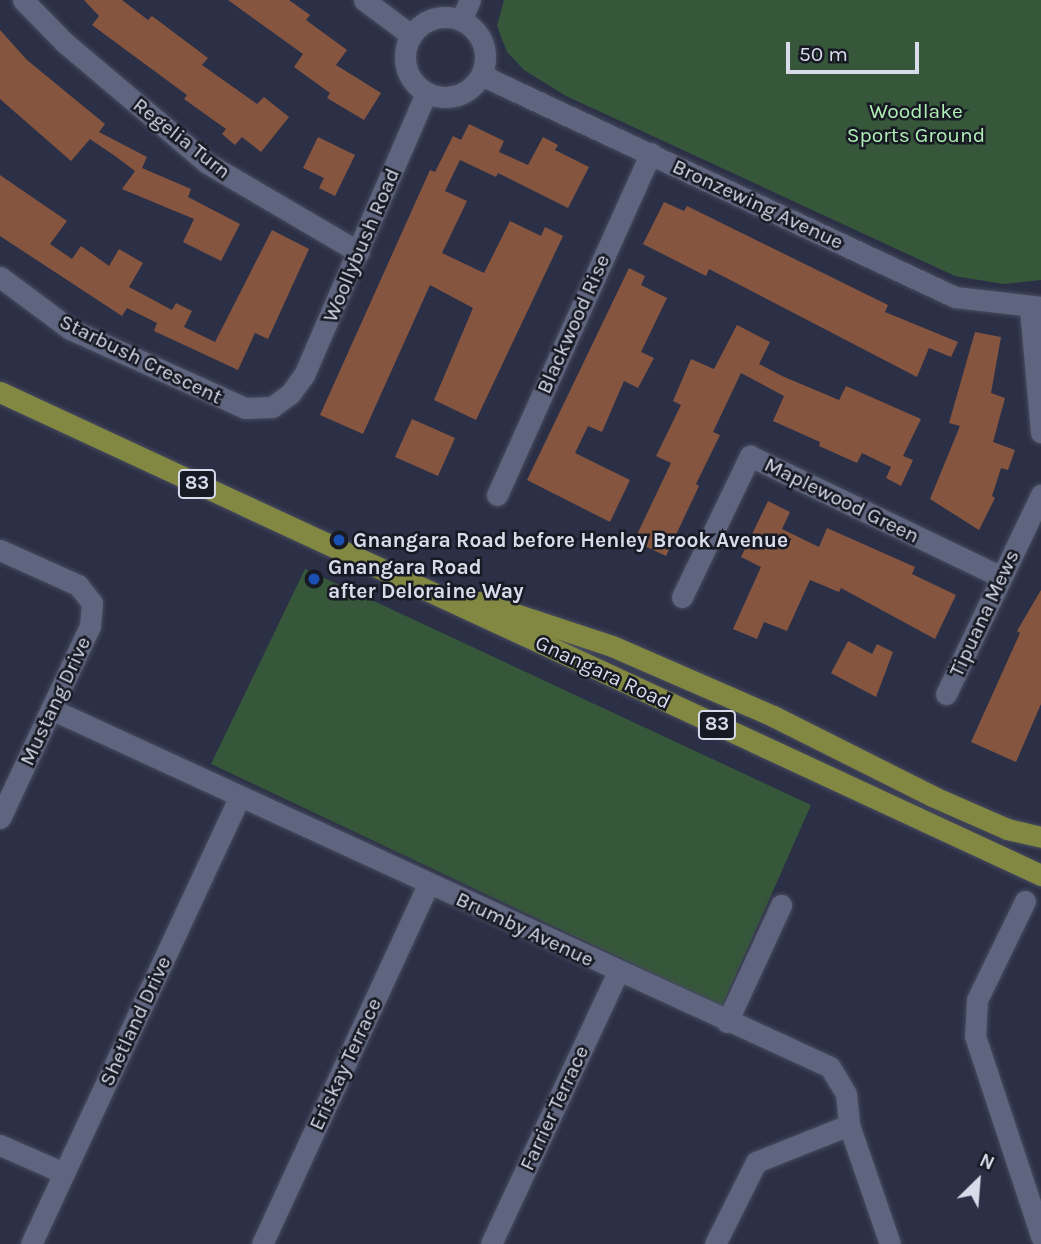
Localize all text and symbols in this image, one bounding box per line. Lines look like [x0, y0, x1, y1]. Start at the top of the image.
scale bar [789, 28, 922, 72]
text: 50 m [799, 42, 848, 66]
street label: Regelia Turn [128, 92, 236, 184]
park label: Woodlake Sports Ground [847, 98, 985, 148]
street label: Bronzewing Avenue [669, 153, 847, 255]
street label: Woollybush Road [317, 164, 405, 326]
street label: Blackwood Rise [531, 250, 615, 398]
street label: Starbush Crescent [55, 309, 227, 409]
street label: Maplewood Green [760, 452, 924, 548]
road number: 83 [178, 468, 216, 499]
place label: Gnangara Road before Henley Brook Avenue [353, 527, 788, 553]
marker: Gnangara Road before Henley Brook Avenue [331, 532, 347, 548]
street label: Tipuana Mews [944, 545, 1024, 681]
place label: Gnangara Road after Deloraine Way [328, 554, 524, 604]
marker: Gnangara Road after Deloraine Way [306, 571, 322, 587]
street label: Gnangara Road [531, 630, 675, 714]
street label: Mustang Drive [14, 632, 96, 770]
road number: 83 [698, 710, 736, 740]
street label: Brumby Avenue [452, 886, 598, 972]
street label: Shetland Drive [94, 952, 176, 1090]
street label: Eriskay Terrace [303, 994, 387, 1134]
street label: Farrier Terrace [514, 1042, 594, 1174]
north arrow [943, 1146, 1013, 1216]
text: N [976, 1149, 998, 1175]

